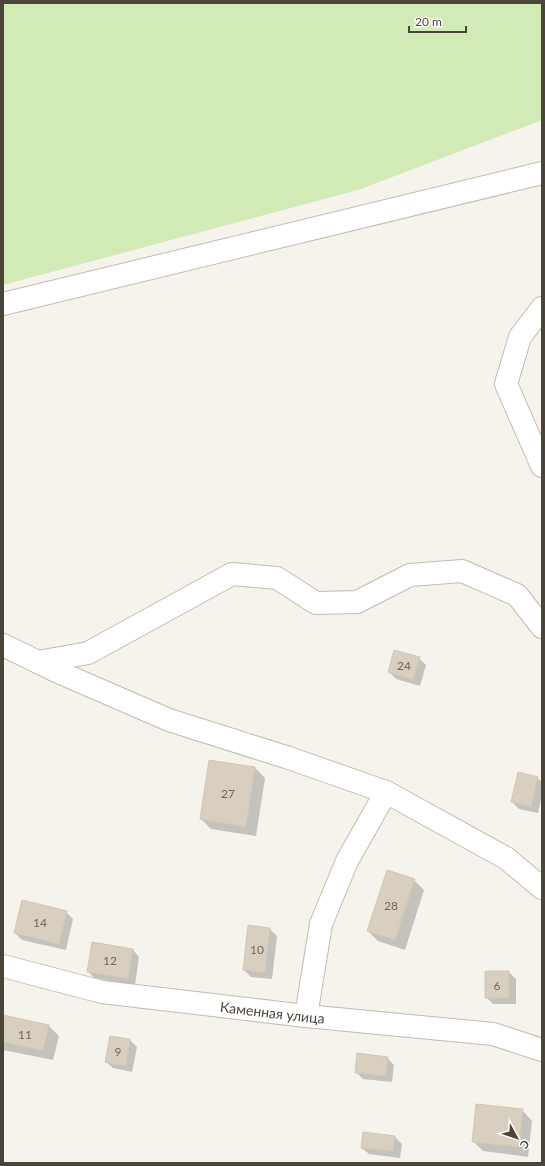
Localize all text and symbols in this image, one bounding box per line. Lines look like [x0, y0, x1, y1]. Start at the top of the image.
scale bar [409, 8, 466, 34]
text: 20 m [415, 14, 442, 29]
house number: 24 [397, 658, 411, 673]
house number: 27 [221, 786, 235, 801]
house number: 28 [384, 898, 398, 913]
house number: 14 [33, 915, 47, 930]
house number: 10 [250, 942, 264, 957]
house number: 12 [103, 953, 117, 968]
house number: 6 [494, 978, 501, 993]
street label: Каменная улица [219, 997, 326, 1026]
house number: 11 [18, 1027, 32, 1042]
house number: 9 [115, 1044, 122, 1059]
north arrow [497, 1118, 537, 1158]
text: С [517, 1138, 532, 1152]

